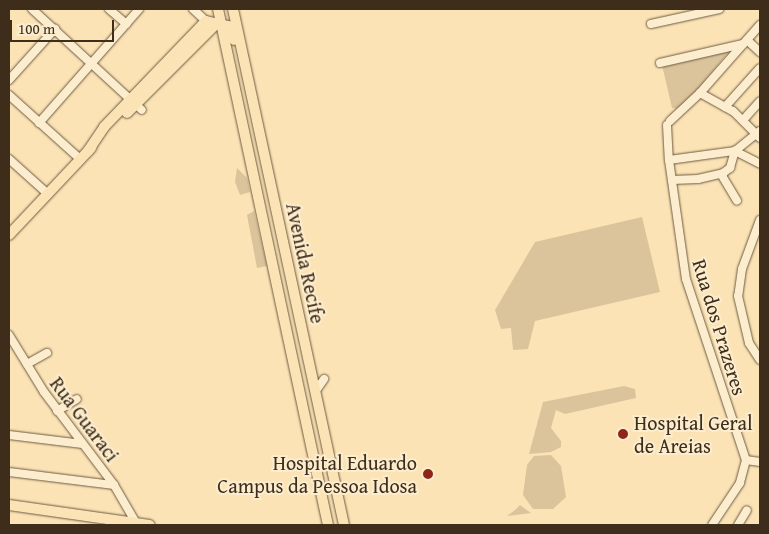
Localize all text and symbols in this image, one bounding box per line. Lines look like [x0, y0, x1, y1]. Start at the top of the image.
scale bar [12, 10, 116, 42]
text: 100 m [18, 18, 55, 39]
street label: Avenida Recife [282, 201, 330, 325]
street label: Rua dos Prazeres [688, 256, 752, 398]
street label: Rua Guaraci [45, 372, 125, 466]
place label: Hospital Geral de Areias [634, 410, 753, 457]
marker: Hospital Geral de Areias [616, 427, 630, 441]
place label: Hospital Eduardo Campus da Pessoa Idosa [217, 450, 417, 497]
marker: Hospital Eduardo Campus da Pessoa Idosa [421, 467, 435, 481]

